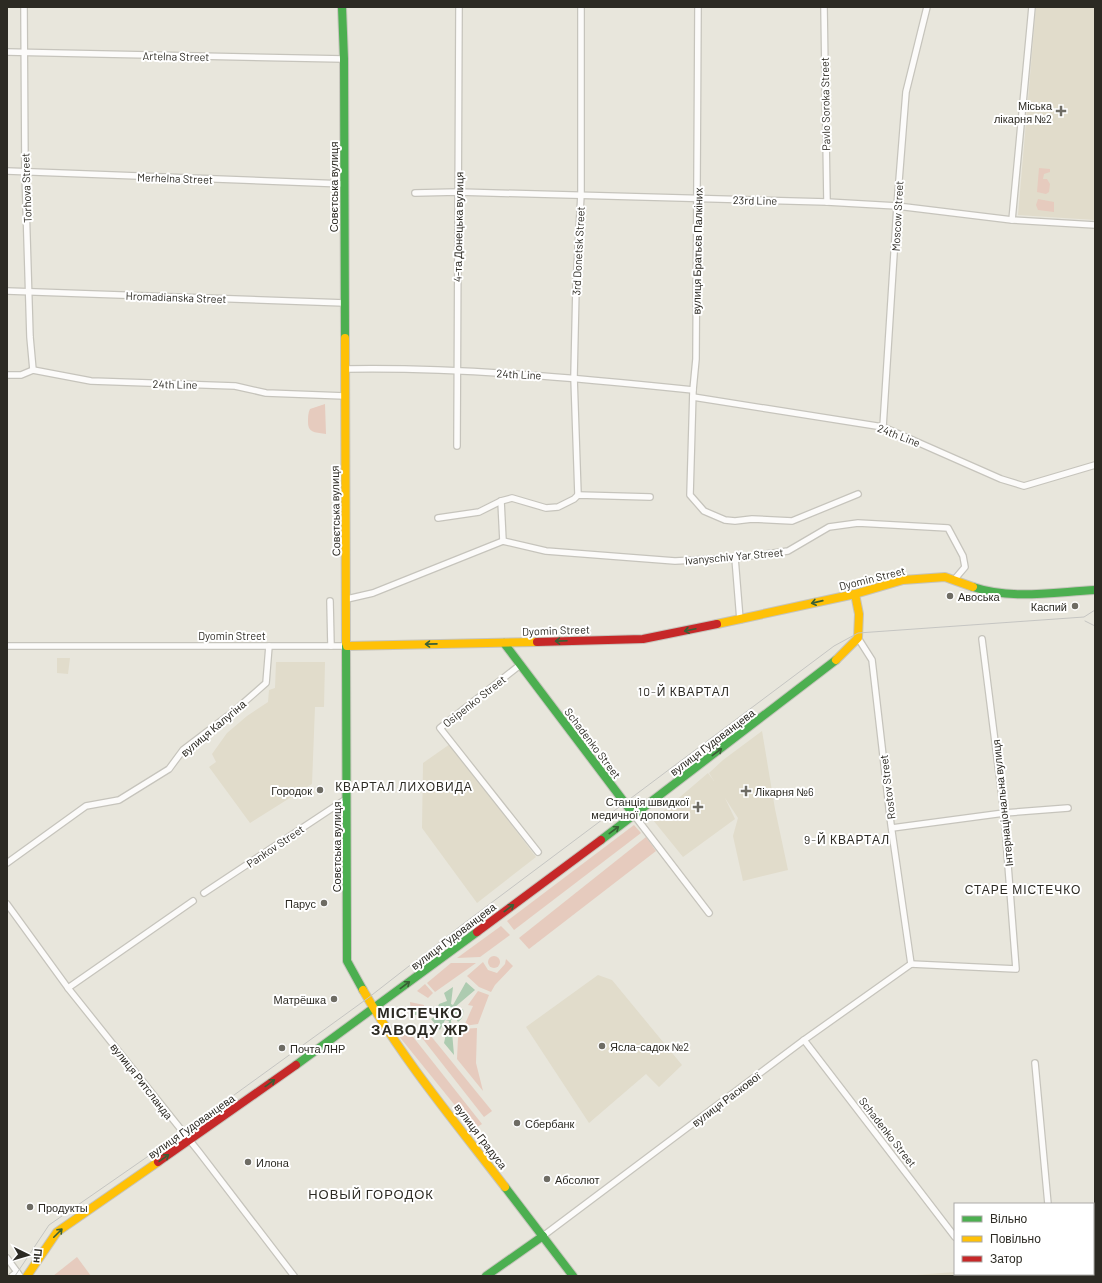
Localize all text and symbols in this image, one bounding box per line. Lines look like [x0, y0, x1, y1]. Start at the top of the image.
street label: Artelna Street [142, 49, 210, 63]
street label: Pavlo Soroka Street [818, 57, 832, 151]
place label: Міська лікарня №2 [994, 99, 1053, 125]
marker: Міська лікарня №2 [1055, 105, 1067, 117]
street label: Совєтська вулиця [327, 142, 340, 232]
street label: Torhova Street [18, 153, 34, 223]
street label: Merhelna Street [137, 170, 213, 186]
street label: 4-та Донецька вулиця [451, 172, 465, 282]
street label: Moscow Street [889, 180, 905, 252]
street label: вулиця Братьєв Палкіних [689, 187, 705, 315]
street label: 23rd Line [733, 193, 777, 207]
street label: 3rd Donetsk Street [569, 206, 587, 296]
street label: Hromadianska Street [125, 289, 227, 305]
street label: 24th Line [496, 366, 542, 382]
street label: 24th Line [152, 377, 198, 391]
street label: 24th Line [876, 421, 922, 449]
street label: Совєтська вулиця [328, 465, 342, 556]
street label: Ivanyschiv Yar Street [684, 545, 784, 567]
street label: Dyomin Street [838, 564, 906, 592]
place label: Авоська [958, 590, 1000, 603]
marker: Авоська [945, 591, 955, 601]
one-way arrow [811, 599, 824, 607]
place label: Каспий [1031, 600, 1067, 613]
marker: Каспий [1070, 601, 1080, 611]
street label: Dyomin Street [522, 622, 590, 638]
one-way arrow [684, 627, 697, 635]
street label: Dyomin Street [198, 629, 266, 642]
one-way arrow [555, 637, 568, 645]
one-way arrow [425, 641, 438, 648]
street label: Osipenko Street [440, 672, 508, 730]
district label: 10-Й КВАРТАЛ [638, 684, 730, 698]
street label: вулиця Калугіна [178, 696, 249, 759]
street label: Schadenko Street [562, 705, 624, 781]
street label: вулиця Гудованцева [667, 705, 758, 778]
street label: Інтернаціональна вулиця [989, 739, 1015, 867]
one-way arrow [712, 747, 723, 756]
street label: Rostov Street [877, 754, 897, 820]
district label: КВАРТАЛ ЛИХОВИДА [335, 779, 473, 794]
place label: Городок [271, 784, 312, 797]
marker: Городок [315, 785, 325, 795]
marker: Лікарня №6 [740, 785, 752, 797]
place label: Лікарня №6 [755, 785, 814, 798]
place label: Станція швидкої медичної допомоги [591, 795, 689, 821]
marker: Станція швидкої медичної допомоги [692, 801, 704, 813]
street label: Совєтська вулиця [330, 802, 343, 892]
street label: Pankov Street [244, 822, 306, 870]
one-way arrow [608, 826, 619, 835]
district label: 9-Й КВАРТАЛ [804, 832, 890, 846]
district label: СТАРЕ МІСТЕЧКО [965, 882, 1081, 896]
place label: Парус [285, 897, 316, 910]
marker: Парус [319, 898, 329, 908]
street label: вулиця Гудованцева [408, 899, 499, 972]
one-way arrow [504, 904, 515, 912]
one-way arrow [399, 981, 410, 989]
place label: Матрёшка [274, 993, 327, 1006]
marker: Матрёшка [329, 994, 339, 1004]
district label: МІСТЕЧКО ЗАВОДУ ЖР [371, 1003, 469, 1038]
street label: вулиця Ритсланда [108, 1040, 176, 1122]
place label: Ясла-садок №2 [610, 1040, 689, 1053]
marker: Ясла-садок №2 [597, 1041, 607, 1051]
place label: Почта ЛНР [290, 1042, 345, 1055]
marker: Почта ЛНР [277, 1043, 287, 1053]
street label: вулиця Раскової [689, 1069, 763, 1129]
one-way arrow [264, 1079, 275, 1087]
street label: вулиця Гудованцева [145, 1091, 238, 1161]
street label: Schadenko Street [857, 1095, 919, 1169]
street label: вулиця Градуса [452, 1101, 510, 1172]
place label: Сбербанк [525, 1117, 575, 1130]
marker: Сбербанк [512, 1118, 522, 1128]
one-way arrow [158, 1154, 169, 1162]
place label: Илона [256, 1156, 290, 1169]
marker: Илона [243, 1157, 253, 1167]
place label: Абсолют [555, 1173, 599, 1186]
marker: Абсолют [542, 1174, 552, 1184]
district label: НОВЫЙ ГОРОДОК [308, 1186, 434, 1202]
place label: Продукты [38, 1201, 88, 1214]
marker: Продукты [25, 1202, 35, 1212]
legend [954, 1203, 1094, 1275]
text: Вільно [990, 1211, 1028, 1225]
one-way arrow [53, 1228, 63, 1238]
text: Повільно [990, 1231, 1041, 1245]
north arrow [8, 1235, 48, 1275]
text: Пн [31, 1248, 46, 1264]
text: Затор [990, 1251, 1023, 1266]

